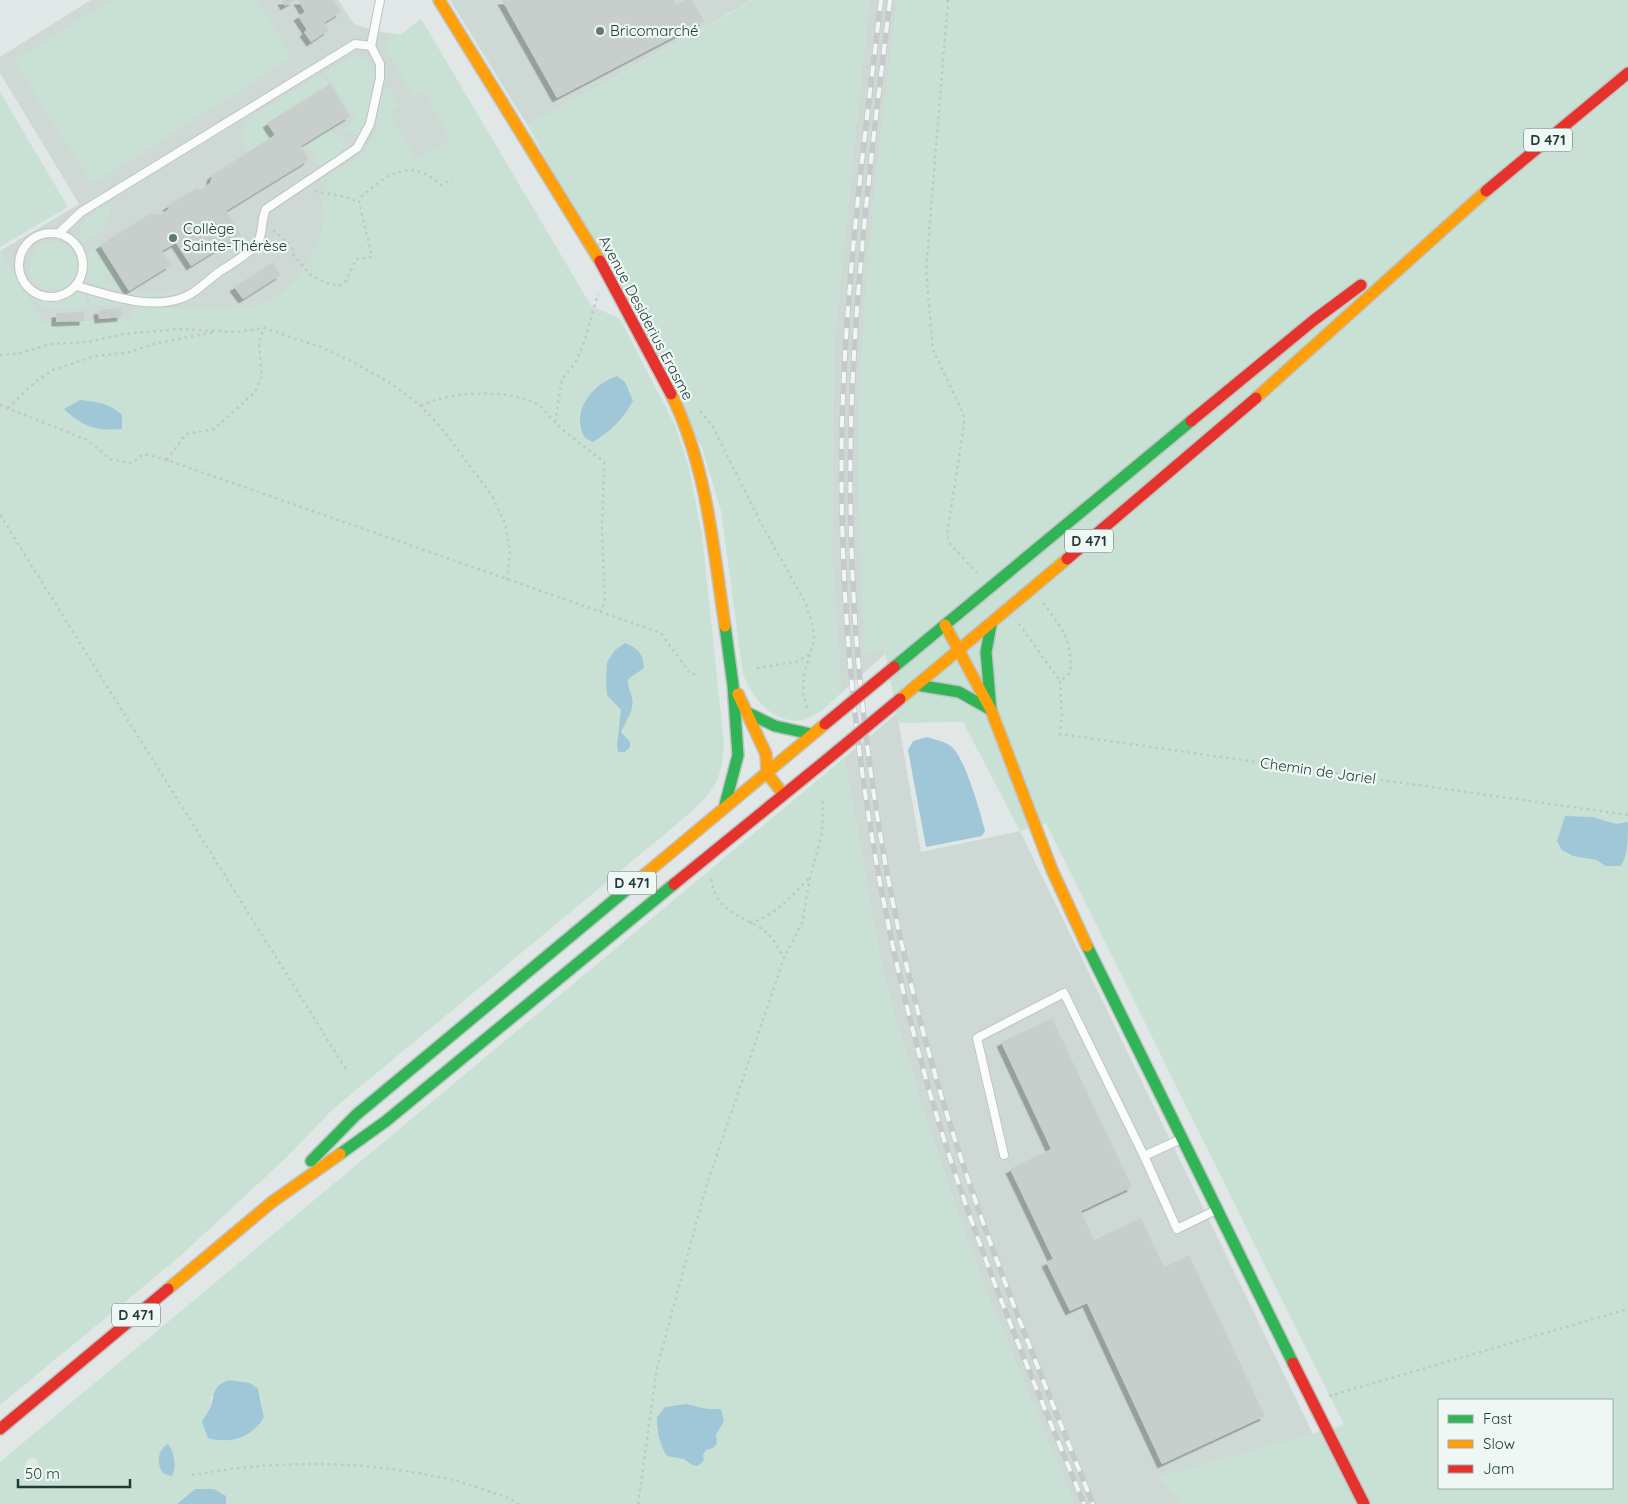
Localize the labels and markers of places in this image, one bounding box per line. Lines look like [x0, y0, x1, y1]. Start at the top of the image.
place label: Bricomarché [610, 21, 699, 40]
marker: Bricomarché [594, 25, 606, 37]
place label: Collège Sainte-Thérèse [183, 219, 287, 255]
marker: Collège Sainte-Thérèse [167, 232, 179, 244]

